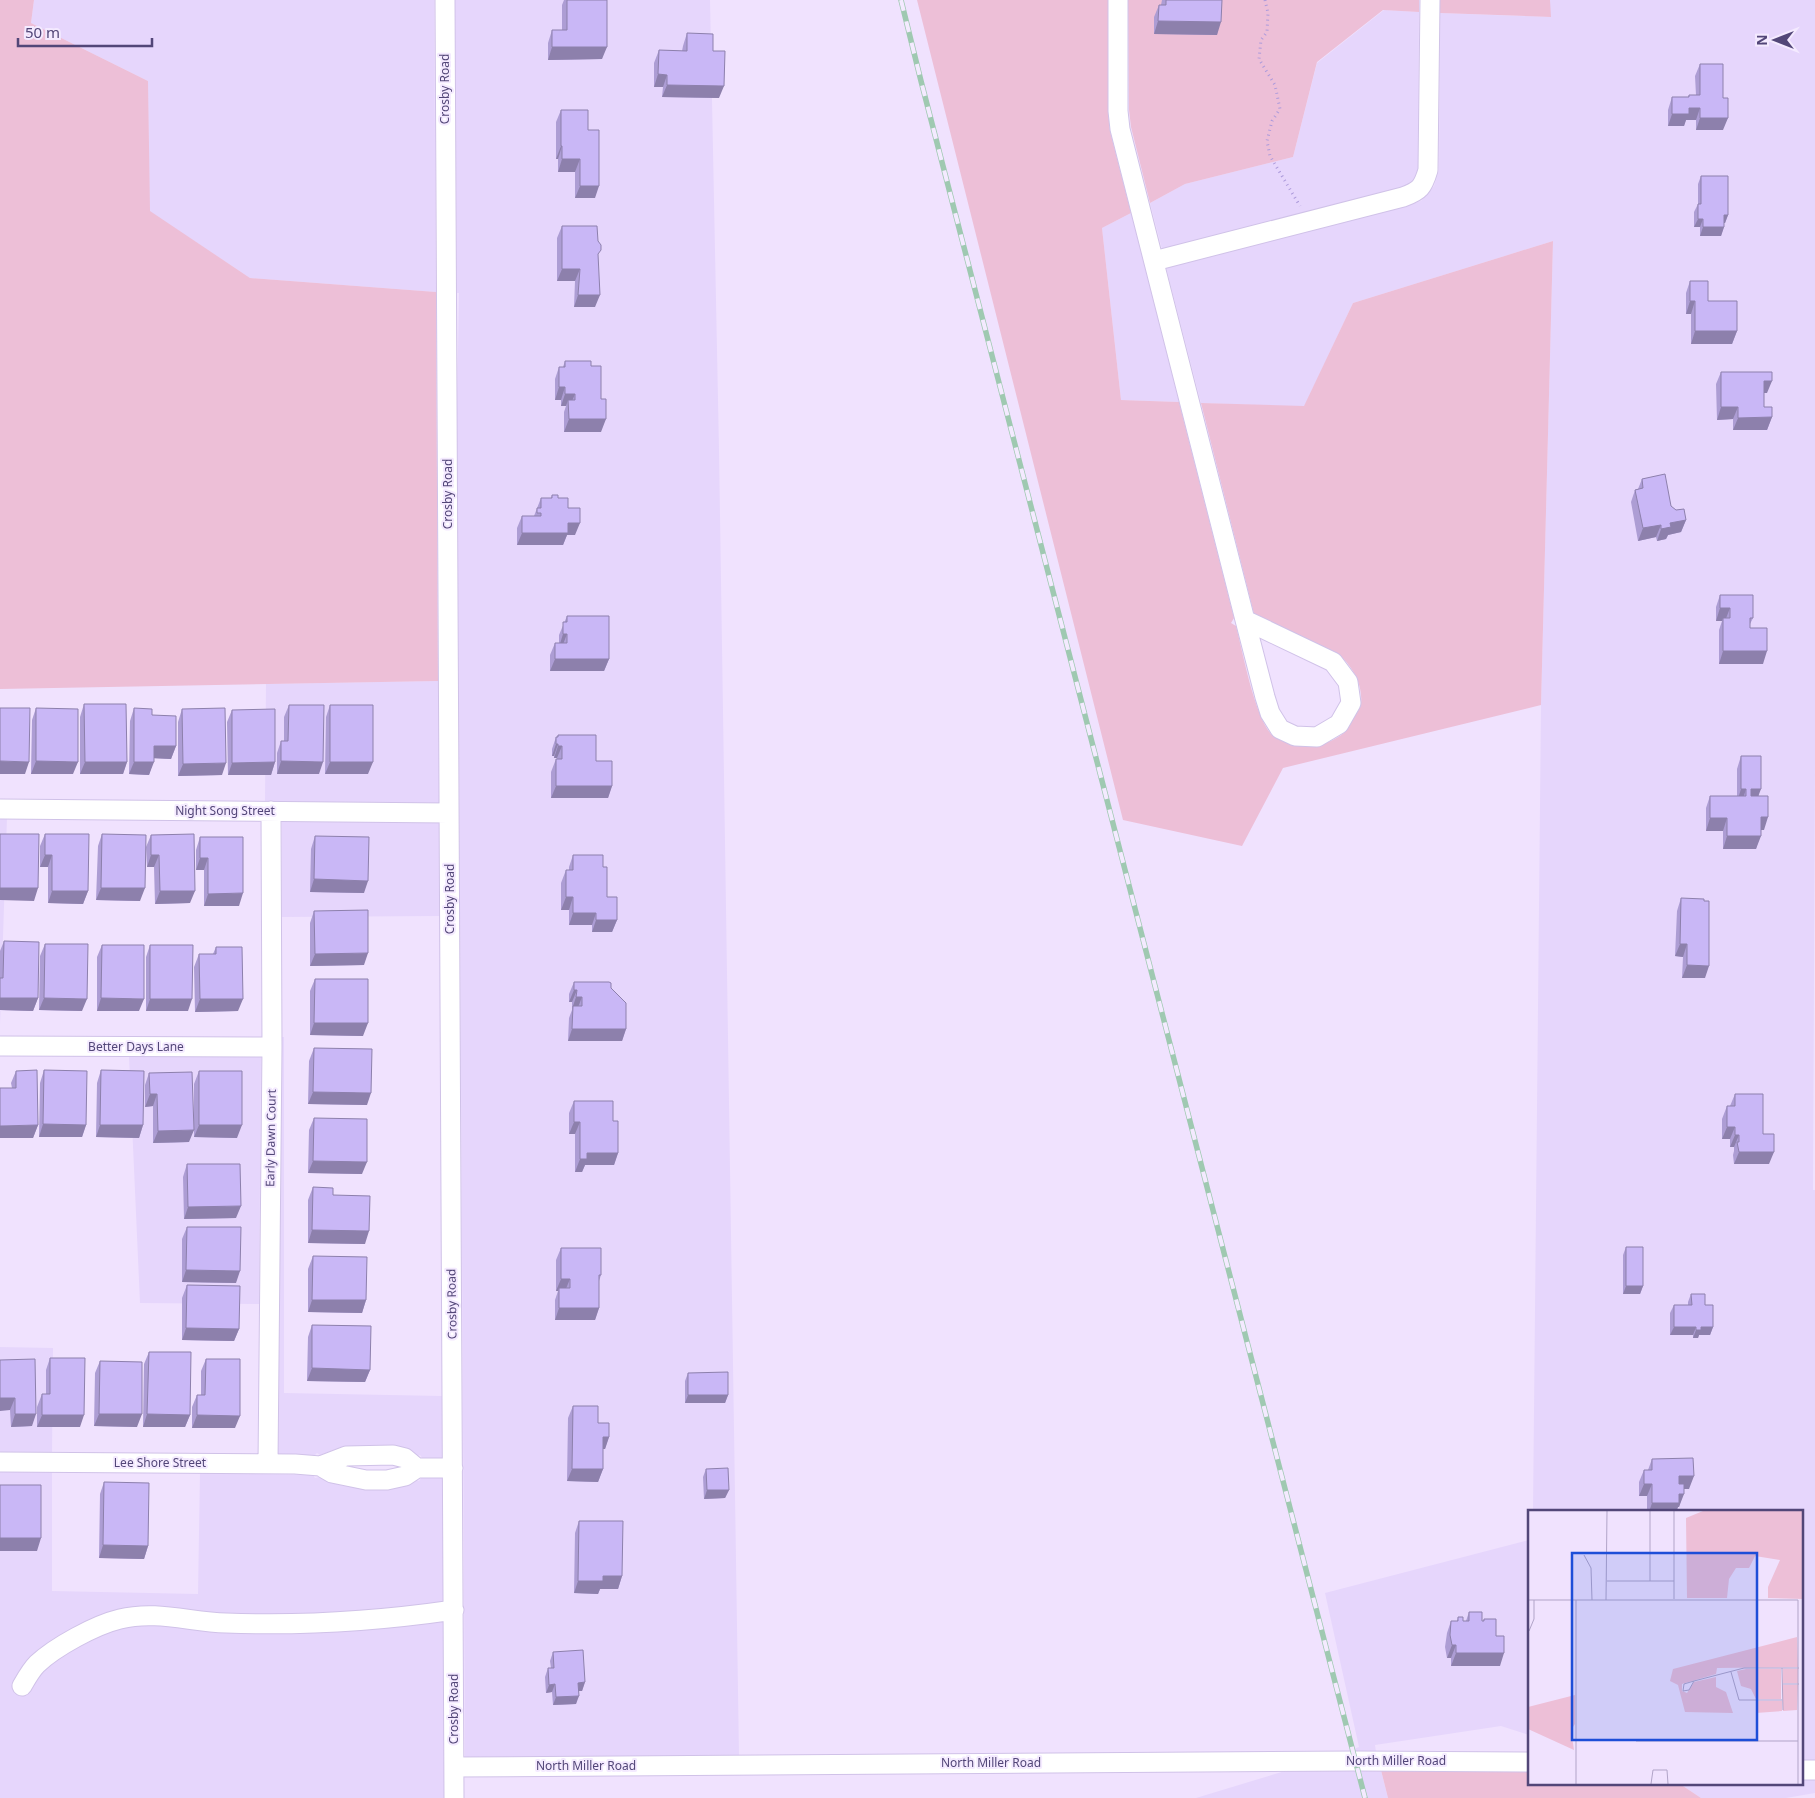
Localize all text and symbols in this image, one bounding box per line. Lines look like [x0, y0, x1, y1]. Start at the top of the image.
scale bar [18, 15, 151, 47]
north arrow [1750, 15, 1800, 65]
text: 50 m [25, 22, 60, 42]
text: N [1752, 34, 1771, 46]
street label: Crosby Road [436, 54, 453, 124]
street label: Crosby Road [439, 459, 456, 529]
street label: Night Song Street [175, 802, 276, 819]
street label: Crosby Road [441, 864, 458, 934]
street label: Better Days Lane [88, 1038, 184, 1055]
street label: Early Dawn Court [261, 1088, 280, 1187]
street label: Crosby Road [442, 1269, 461, 1339]
street label: Lee Shore Street [114, 1454, 207, 1471]
inset map [1528, 1510, 1802, 1786]
street label: Crosby Road [445, 1674, 462, 1744]
street label: North Miller Road [1346, 1752, 1446, 1769]
street label: North Miller Road [941, 1754, 1041, 1771]
street label: North Miller Road [536, 1757, 636, 1774]

